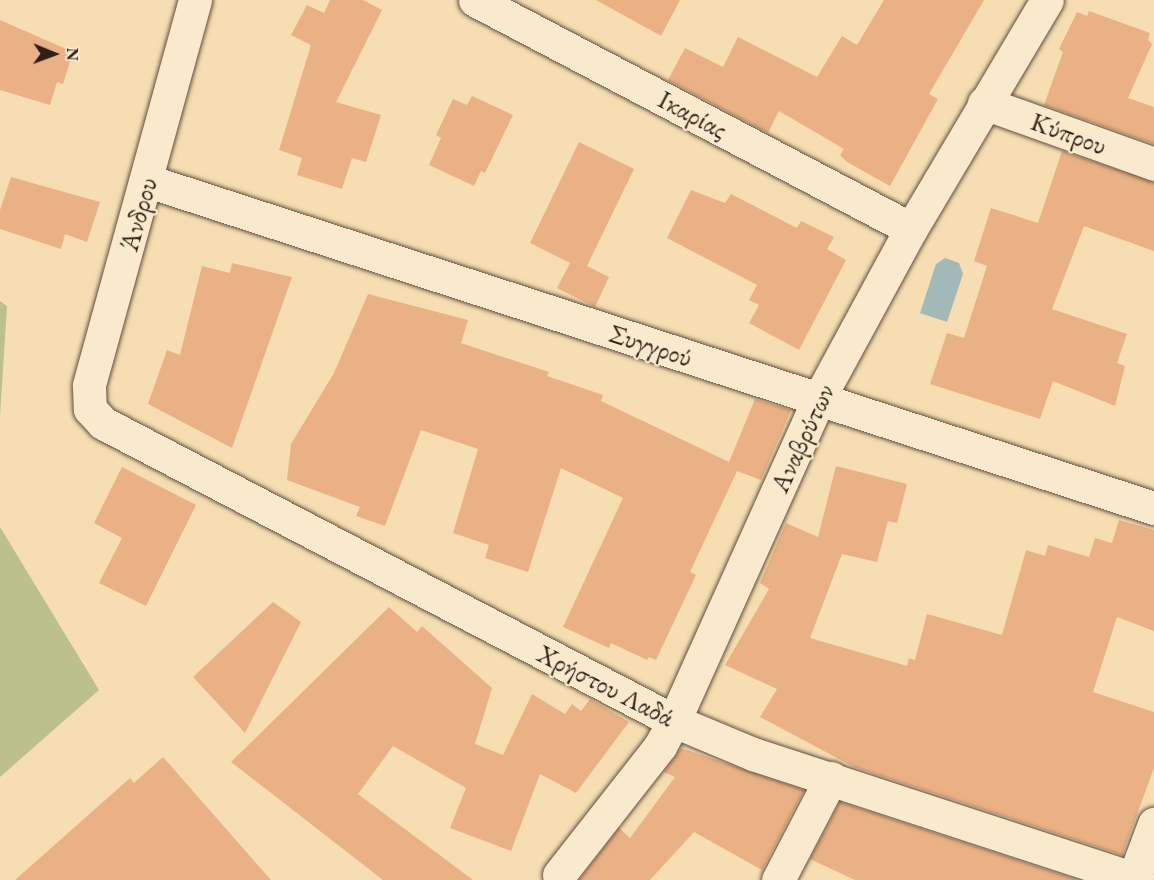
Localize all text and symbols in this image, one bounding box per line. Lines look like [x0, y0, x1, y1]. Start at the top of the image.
north arrow [24, 24, 84, 84]
text: N [62, 48, 83, 61]
street label: Ικαρίας [653, 82, 733, 146]
street label: Κύπρου [1027, 104, 1111, 162]
street label: Άνδρου [112, 174, 164, 254]
street label: Συγγρού [605, 316, 697, 374]
street label: Αναβρύτων [763, 379, 841, 497]
street label: Χρήστου Λαδά [532, 637, 680, 733]

